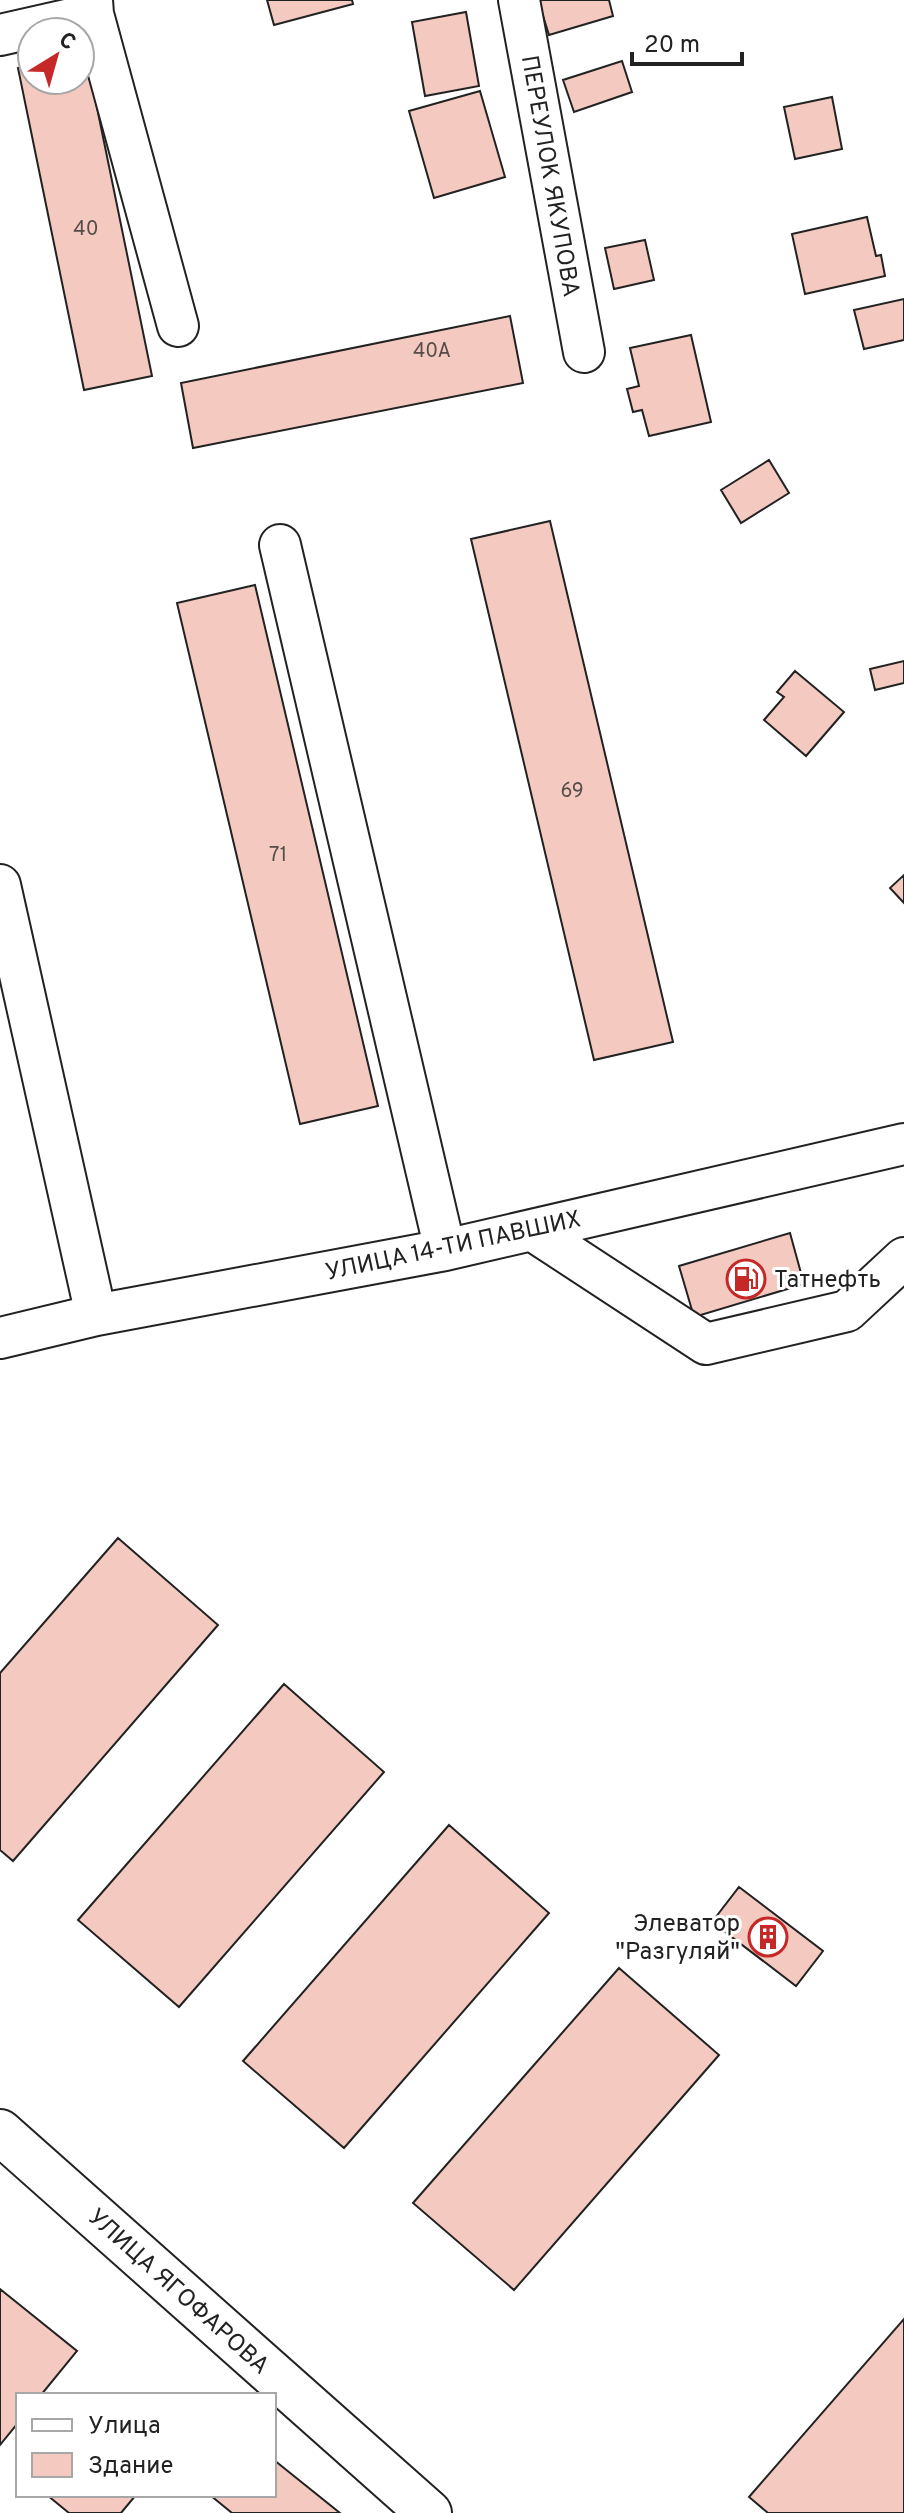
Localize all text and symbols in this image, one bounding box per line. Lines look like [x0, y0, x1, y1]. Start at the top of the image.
north arrow [16, 16, 96, 96]
scale bar [632, 16, 742, 66]
text: С [53, 27, 80, 57]
text: 20 m [644, 31, 700, 61]
street label: ПЕРЕУЛОК ЯКУПОВА [513, 53, 585, 300]
house number: 40 [73, 217, 99, 243]
house number: 40А [413, 339, 451, 365]
house number: 69 [560, 779, 584, 805]
house number: 71 [269, 843, 287, 869]
street label: УЛИЦА 14-ТИ ПАВШИХ [323, 1205, 584, 1289]
fuel station icon: Татнефть [725, 1258, 767, 1300]
place label: Татнефть [774, 1266, 881, 1296]
place label: Элеватор "Разгуляй" [615, 1910, 740, 1968]
building icon: Элеватор "Разгуляй" [747, 1916, 789, 1958]
street label: УЛИЦА ЯГОФАРОВА [81, 2203, 275, 2382]
legend [16, 2393, 276, 2497]
text: Улица [88, 2412, 161, 2442]
text: Здание [88, 2452, 174, 2482]

